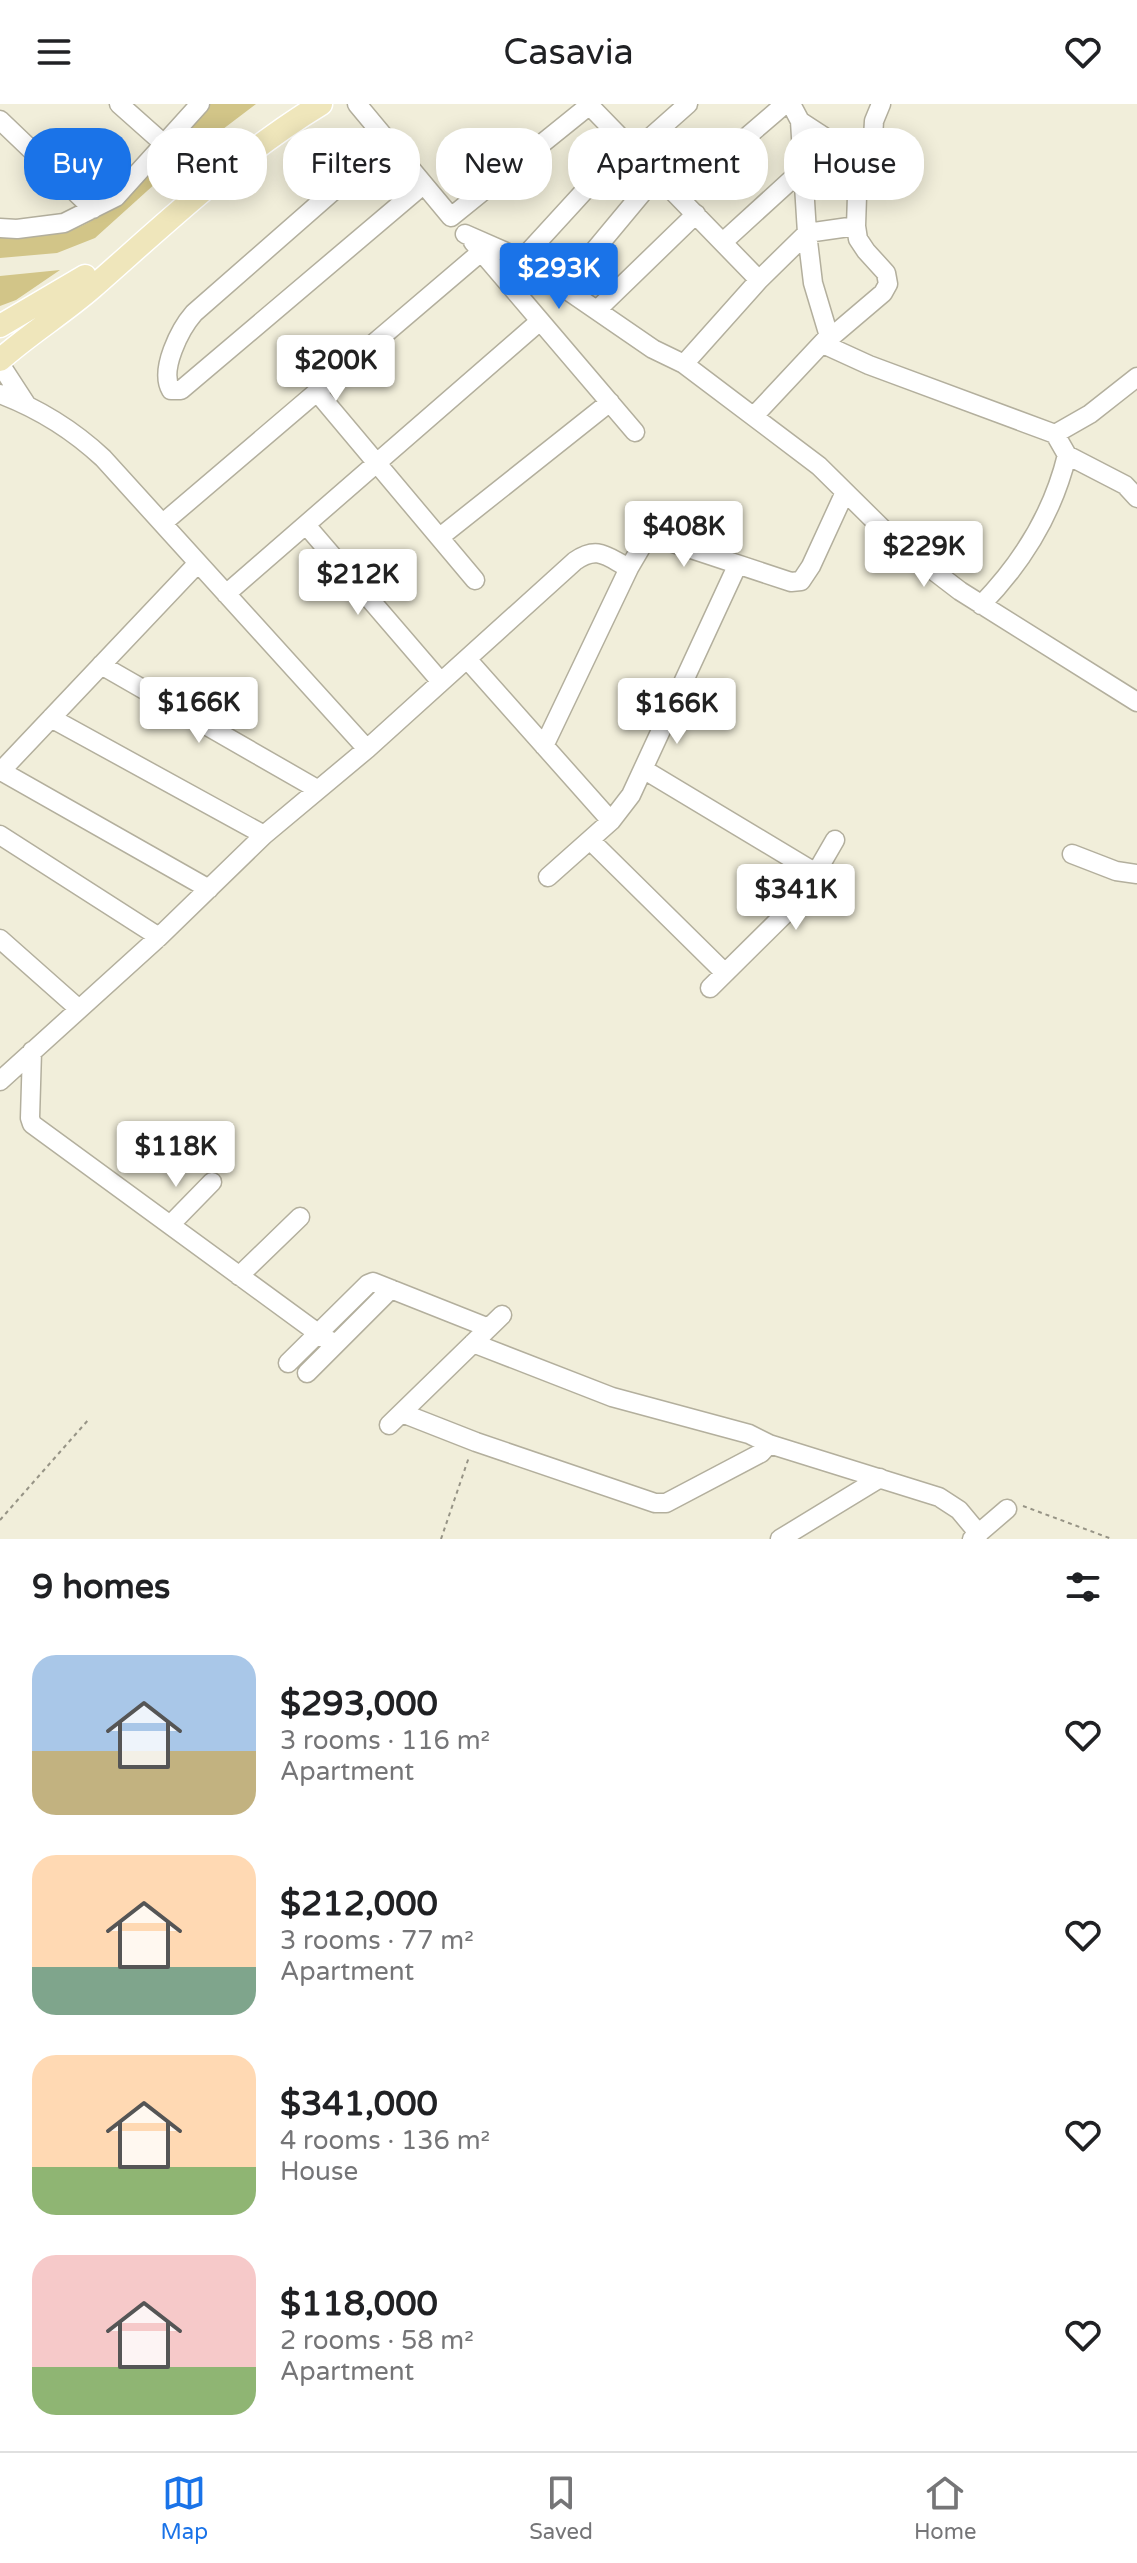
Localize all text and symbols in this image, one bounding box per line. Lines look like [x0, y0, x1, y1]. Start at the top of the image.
icon: menu [32, 30, 76, 74]
icon: heart [1061, 30, 1105, 74]
text: Casavia [503, 31, 634, 74]
chip: Buy [24, 128, 131, 200]
chip: Rent [147, 128, 267, 200]
chip: Filters [283, 128, 420, 200]
chip: New [436, 128, 552, 200]
chip: Apartment [568, 128, 768, 200]
chip: House [784, 128, 924, 200]
pin: $293K [503, 243, 615, 311]
text: $293K [518, 253, 600, 284]
pin: $200K [280, 335, 392, 403]
text: $200K [295, 345, 377, 376]
pin: $408K [628, 501, 740, 569]
text: $408K [643, 511, 725, 542]
pin: $229K [868, 521, 980, 589]
text: $229K [883, 531, 965, 562]
pin: $212K [302, 549, 414, 617]
text: $212K [317, 559, 399, 590]
pin: $166K [143, 677, 255, 745]
pin: $166K [621, 678, 733, 746]
text: $166K [158, 687, 240, 718]
text: $166K [636, 688, 718, 719]
pin: $341K [740, 864, 852, 932]
text: $341K [755, 874, 837, 905]
pin: $118K [120, 1121, 232, 1189]
text: $118K [135, 1131, 217, 1162]
icon: filters [1061, 1565, 1105, 1609]
text: 9 homes [32, 1567, 170, 1608]
text: $293,000 [280, 1684, 438, 1725]
icon: home [96, 1687, 192, 1783]
icon: heart [1061, 1713, 1105, 1757]
text: 3 rooms · 116 m² [280, 1725, 490, 1756]
text: Apartment [280, 1756, 414, 1787]
text: $212,000 [280, 1884, 438, 1925]
icon: home [96, 1887, 192, 1983]
icon: heart [1061, 1913, 1105, 1957]
text: 3 rooms · 77 m² [280, 1925, 474, 1956]
text: Apartment [280, 1956, 414, 1987]
text: $341,000 [280, 2084, 438, 2125]
icon: home [96, 2087, 192, 2183]
icon: heart [1061, 2113, 1105, 2157]
text: 4 rooms · 136 m² [280, 2125, 490, 2156]
text: House [280, 2156, 358, 2187]
text: $118,000 [280, 2284, 438, 2325]
icon: home [96, 2287, 192, 2383]
icon: heart [1061, 2313, 1105, 2357]
text: 2 rooms · 58 m² [280, 2325, 474, 2356]
text: Apartment [280, 2356, 414, 2387]
tab: Map [161, 2471, 208, 2545]
tab: Saved [529, 2471, 593, 2545]
tab: Home [914, 2471, 976, 2545]

